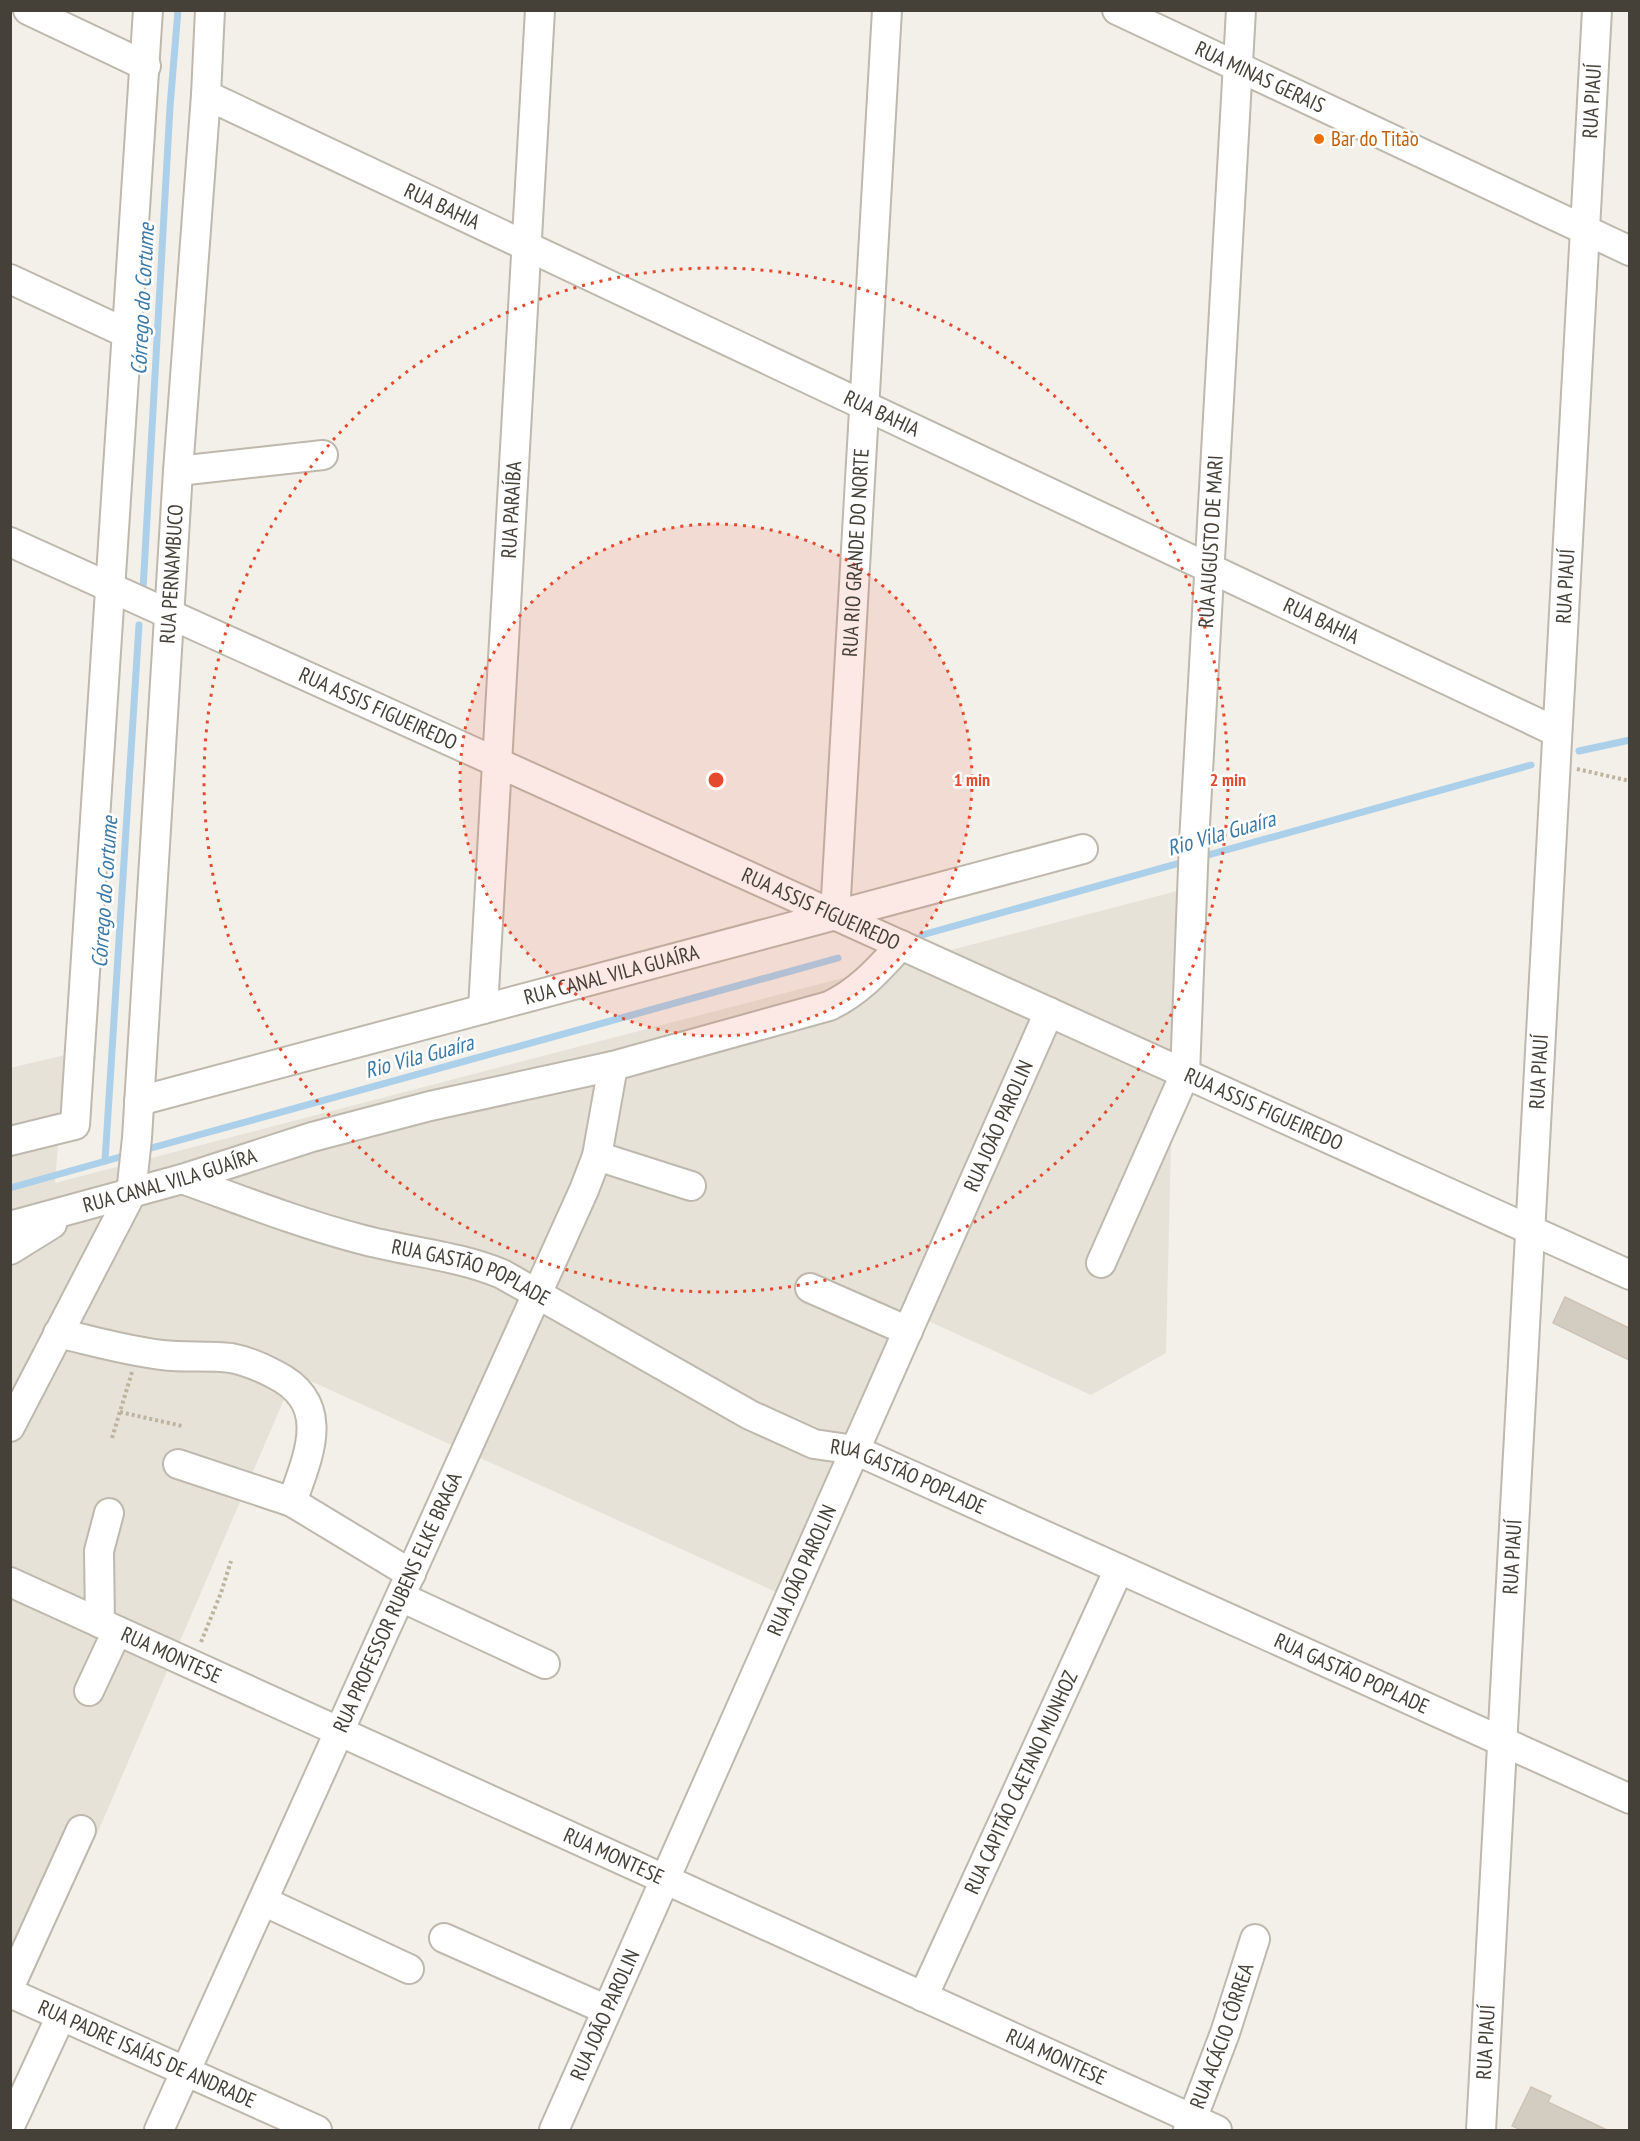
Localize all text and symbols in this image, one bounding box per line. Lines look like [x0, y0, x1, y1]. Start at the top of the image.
street label: RUA MINAS GERAIS [1191, 35, 1330, 119]
street label: RUA PIAUÍ [1576, 62, 1607, 139]
place label: Bar do Titão [1331, 125, 1419, 152]
marker: Bar do Titão [1312, 132, 1326, 146]
street label: RUA BAHIA [400, 176, 485, 235]
water label: Córrego do Cortume [124, 221, 160, 376]
street label: RUA BAHIA [840, 384, 924, 443]
street label: RUA RIO GRANDE DO NORTE [836, 448, 875, 658]
street label: RUA AUGUSTO DE MARI [1192, 454, 1229, 628]
street label: RUA PARAÍBA [495, 460, 527, 559]
street label: RUA PERNAMBUCO [153, 503, 189, 644]
street label: RUA PIAUÍ [1549, 547, 1581, 624]
street label: RUA BAHIA [1279, 591, 1364, 650]
street label: RUA ASSIS FIGUEIREDO [295, 661, 462, 756]
text: 1 min [954, 768, 990, 791]
text: 2 min [1210, 768, 1246, 791]
centre of rings [706, 770, 726, 790]
water label: Rio Vila Guaíra [1164, 804, 1279, 862]
water label: Córrego do Cortume [85, 813, 123, 969]
street label: RUA ASSIS FIGUEIREDO [738, 861, 905, 956]
street label: RUA CANAL VILA GUAÍRA [521, 938, 702, 1011]
water label: Rio Vila Guaíra [362, 1028, 478, 1084]
street label: RUA PIAUÍ [1523, 1032, 1554, 1110]
street label: RUA JOÃO PAROLIN [957, 1056, 1039, 1196]
street label: RUA ASSIS FIGUEIREDO [1180, 1061, 1347, 1156]
street label: RUA CANAL VILA GUAÍRA [80, 1142, 260, 1218]
street label: RUA GASTÃO POPLADE [389, 1233, 555, 1312]
street label: RUA GASTÃO POPLADE [829, 1433, 990, 1520]
street label: RUA PROFESSOR RUBENS ELKE BRAGA [327, 1468, 468, 1737]
street label: RUA JOÃO PAROLIN [760, 1500, 842, 1640]
street label: RUA PIAUÍ [1496, 1518, 1527, 1595]
street label: RUA MONTESE [117, 1620, 226, 1689]
street label: RUA GASTÃO POPLADE [1270, 1627, 1433, 1720]
street label: RUA CAPITÃO CAETANO MUNHOZ [958, 1666, 1084, 1898]
street label: RUA MONTESE [559, 1821, 668, 1890]
street label: RUA JOÃO PAROLIN [564, 1945, 645, 2084]
street label: RUA ACÁCIO CÔRREA [1183, 1960, 1259, 2113]
street label: RUA PADRE ISAÍAS DE ANDRADE [34, 1993, 260, 2114]
street label: RUA PIAUÍ [1470, 2003, 1501, 2080]
street label: RUA MONTESE [1002, 2022, 1111, 2091]

